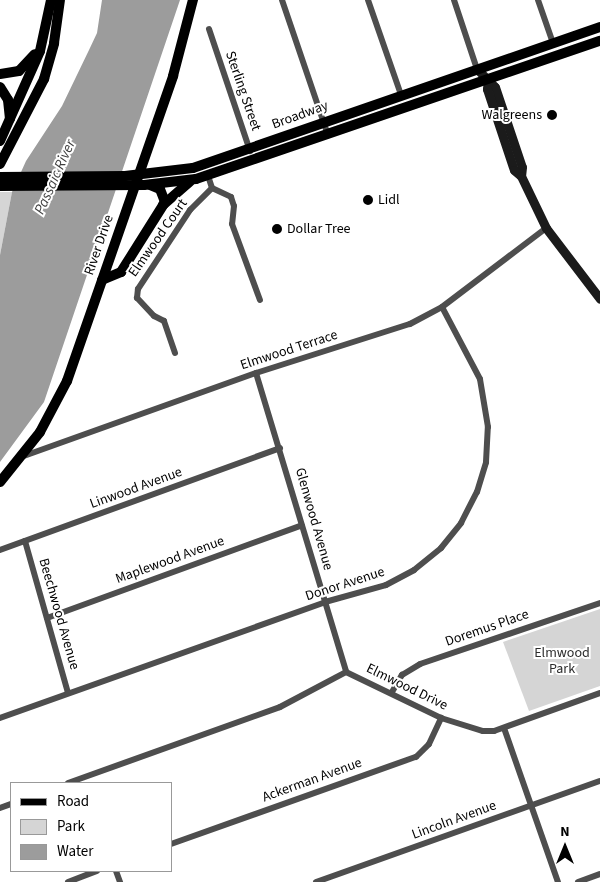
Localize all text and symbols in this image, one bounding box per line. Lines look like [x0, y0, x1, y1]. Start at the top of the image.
street label: Sterling Street [222, 49, 264, 133]
street label: Broadway [270, 97, 330, 133]
place label: Walgreens [481, 107, 542, 123]
marker: Walgreens [546, 109, 558, 121]
water label: Passaic River [30, 137, 80, 217]
place label: Lidl [378, 192, 400, 208]
marker: Lidl [362, 194, 374, 206]
street label: Elmwood Court [125, 196, 191, 280]
street label: River Drive [81, 213, 117, 277]
place label: Dollar Tree [287, 221, 351, 237]
marker: Dollar Tree [271, 223, 283, 235]
street label: Elmwood Terrace [238, 326, 340, 374]
street label: Linwood Avenue [88, 464, 184, 512]
street label: Glenwood Avenue [291, 466, 337, 572]
street label: Maplewood Avenue [113, 533, 227, 587]
street label: Beechwood Avenue [35, 556, 83, 672]
street label: Donor Avenue [303, 563, 387, 605]
street label: Doremus Place [443, 606, 531, 650]
park label: Elmwood Park [534, 645, 590, 678]
street label: Elmwood Drive [363, 660, 451, 714]
street label: Ackerman Avenue [260, 754, 364, 806]
legend [10, 782, 172, 872]
text: Road [57, 791, 89, 812]
street label: Lincoln Avenue [409, 797, 499, 843]
text: Park [57, 816, 85, 837]
north arrow [540, 822, 590, 872]
text: N [560, 822, 570, 842]
text: Water [57, 841, 93, 862]

